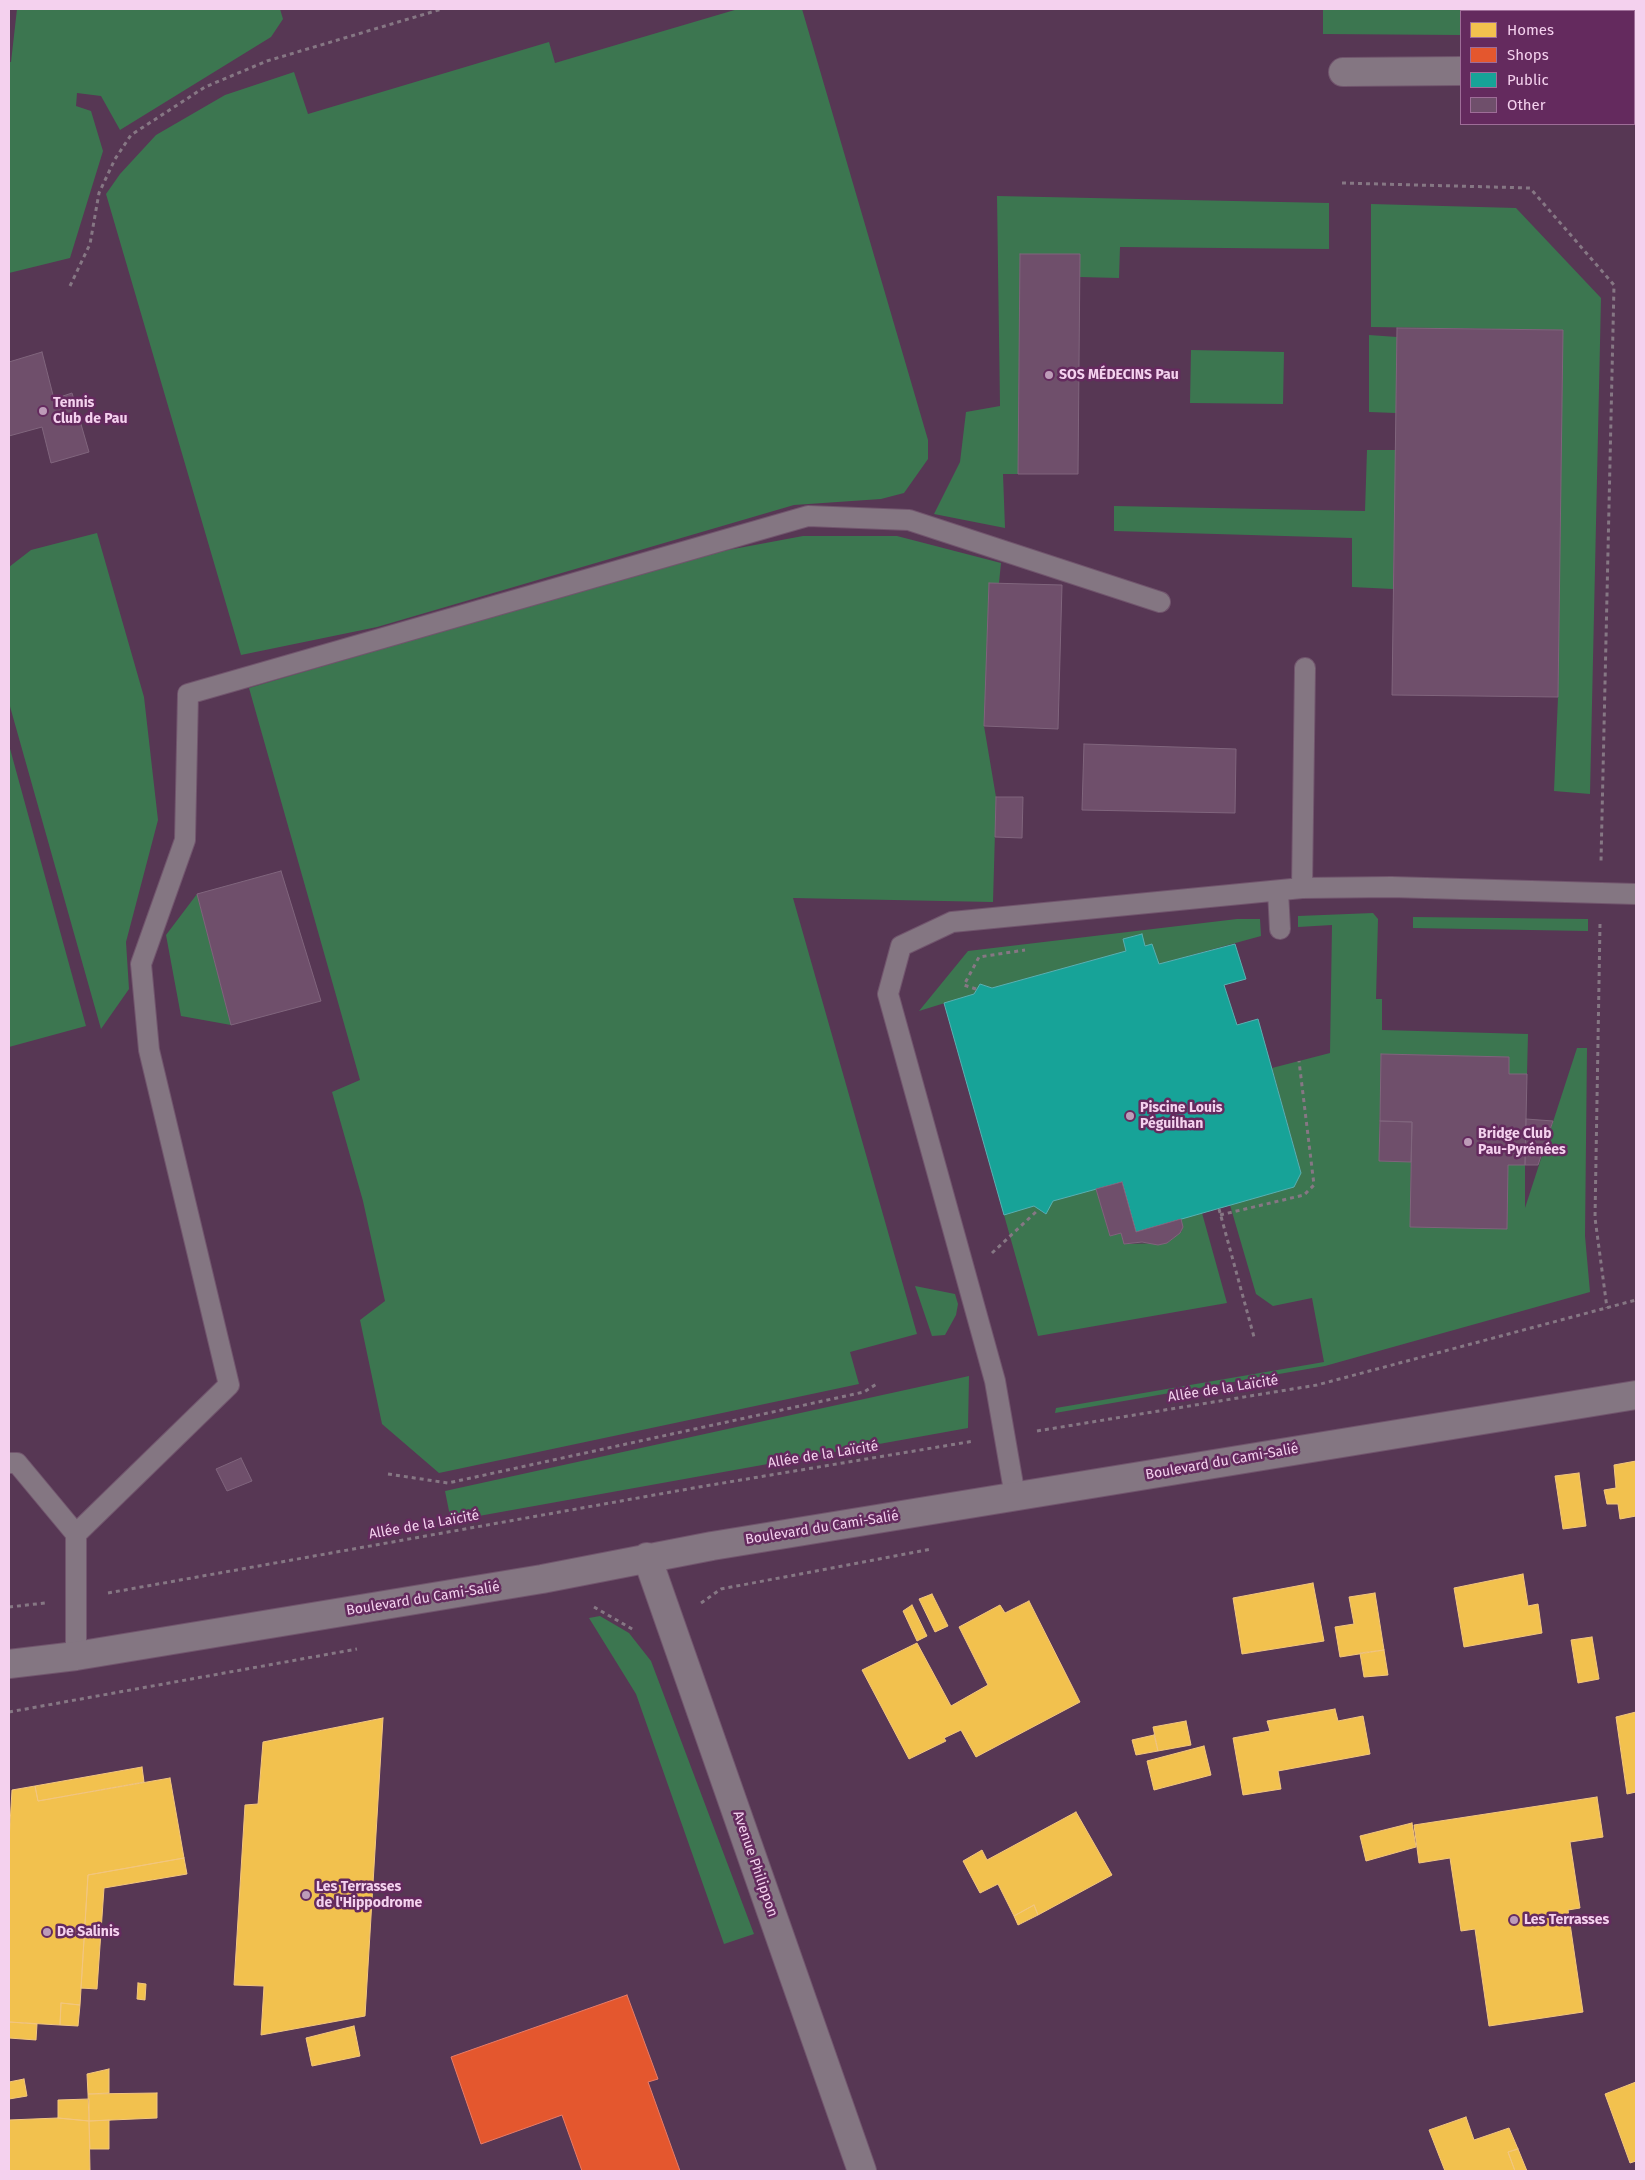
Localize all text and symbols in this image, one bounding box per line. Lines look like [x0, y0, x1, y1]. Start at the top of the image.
legend [1460, 10, 1635, 125]
text: Homes [1507, 21, 1554, 39]
text: Shops [1507, 46, 1549, 64]
text: Public [1507, 71, 1549, 89]
text: Other [1507, 96, 1546, 114]
place label: SOS MÉDECINS Pau [1059, 367, 1179, 383]
marker: SOS MÉDECINS Pau [1043, 369, 1055, 381]
place label: Tennis Club de Pau [53, 395, 128, 428]
marker: Tennis Club de Pau [37, 405, 49, 417]
place label: Piscine Louis Péguilhan [1140, 1100, 1223, 1132]
marker: Piscine Louis Péguilhan [1124, 1110, 1136, 1122]
place label: Bridge Club Pau-Pyrénées [1478, 1126, 1566, 1158]
marker: Bridge Club Pau-Pyrénées [1462, 1136, 1474, 1148]
street label: Allée de la Laïcité [1167, 1372, 1279, 1406]
street label: Allée de la Laïcité [767, 1438, 879, 1472]
street label: Boulevard du Cami-Salié [1144, 1440, 1300, 1484]
street label: Allée de la Laïcité [368, 1507, 480, 1543]
street label: Boulevard du Cami-Salié [744, 1508, 900, 1548]
street label: Boulevard du Cami-Salié [345, 1579, 501, 1619]
street label: Avenue Philippon [729, 1809, 781, 1919]
place label: Les Terrasses de l'Hippodrome [316, 1879, 422, 1911]
marker: Les Terrasses de l'Hippodrome [300, 1889, 312, 1901]
place label: Les Terrasses [1524, 1912, 1609, 1928]
marker: Les Terrasses [1508, 1914, 1520, 1926]
place label: De Salinis [57, 1924, 120, 1940]
marker: De Salinis [41, 1926, 53, 1938]

